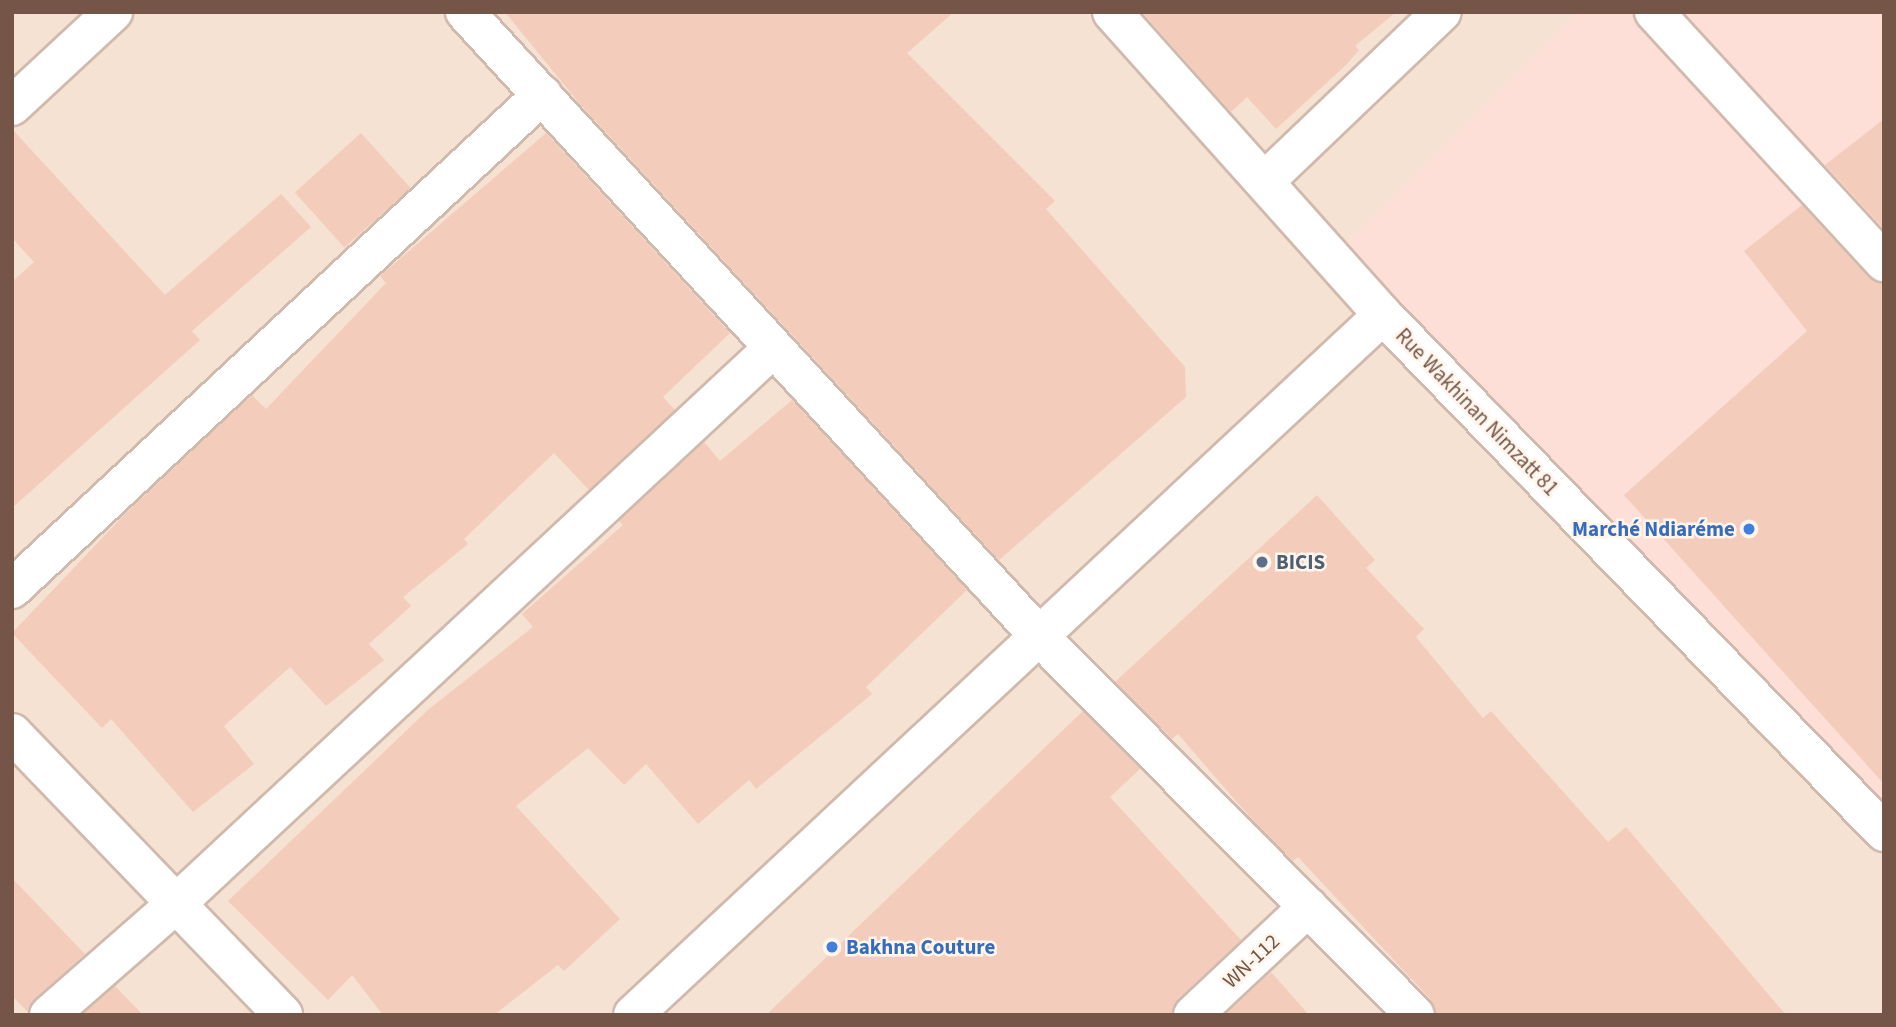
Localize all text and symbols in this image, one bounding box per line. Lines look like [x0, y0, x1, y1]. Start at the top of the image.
street label: Rue Wakhinan Nimzatt 81 [1390, 323, 1564, 501]
place label: Marché Ndiaréme [1572, 516, 1735, 542]
marker: Marché Ndiaréme [1741, 521, 1757, 537]
place label: BICIS [1276, 549, 1325, 575]
marker: BICIS [1254, 554, 1270, 570]
street label: WN-112 [1218, 929, 1284, 993]
place label: Bakhna Couture [846, 934, 995, 960]
marker: Bakhna Couture [824, 939, 840, 955]

